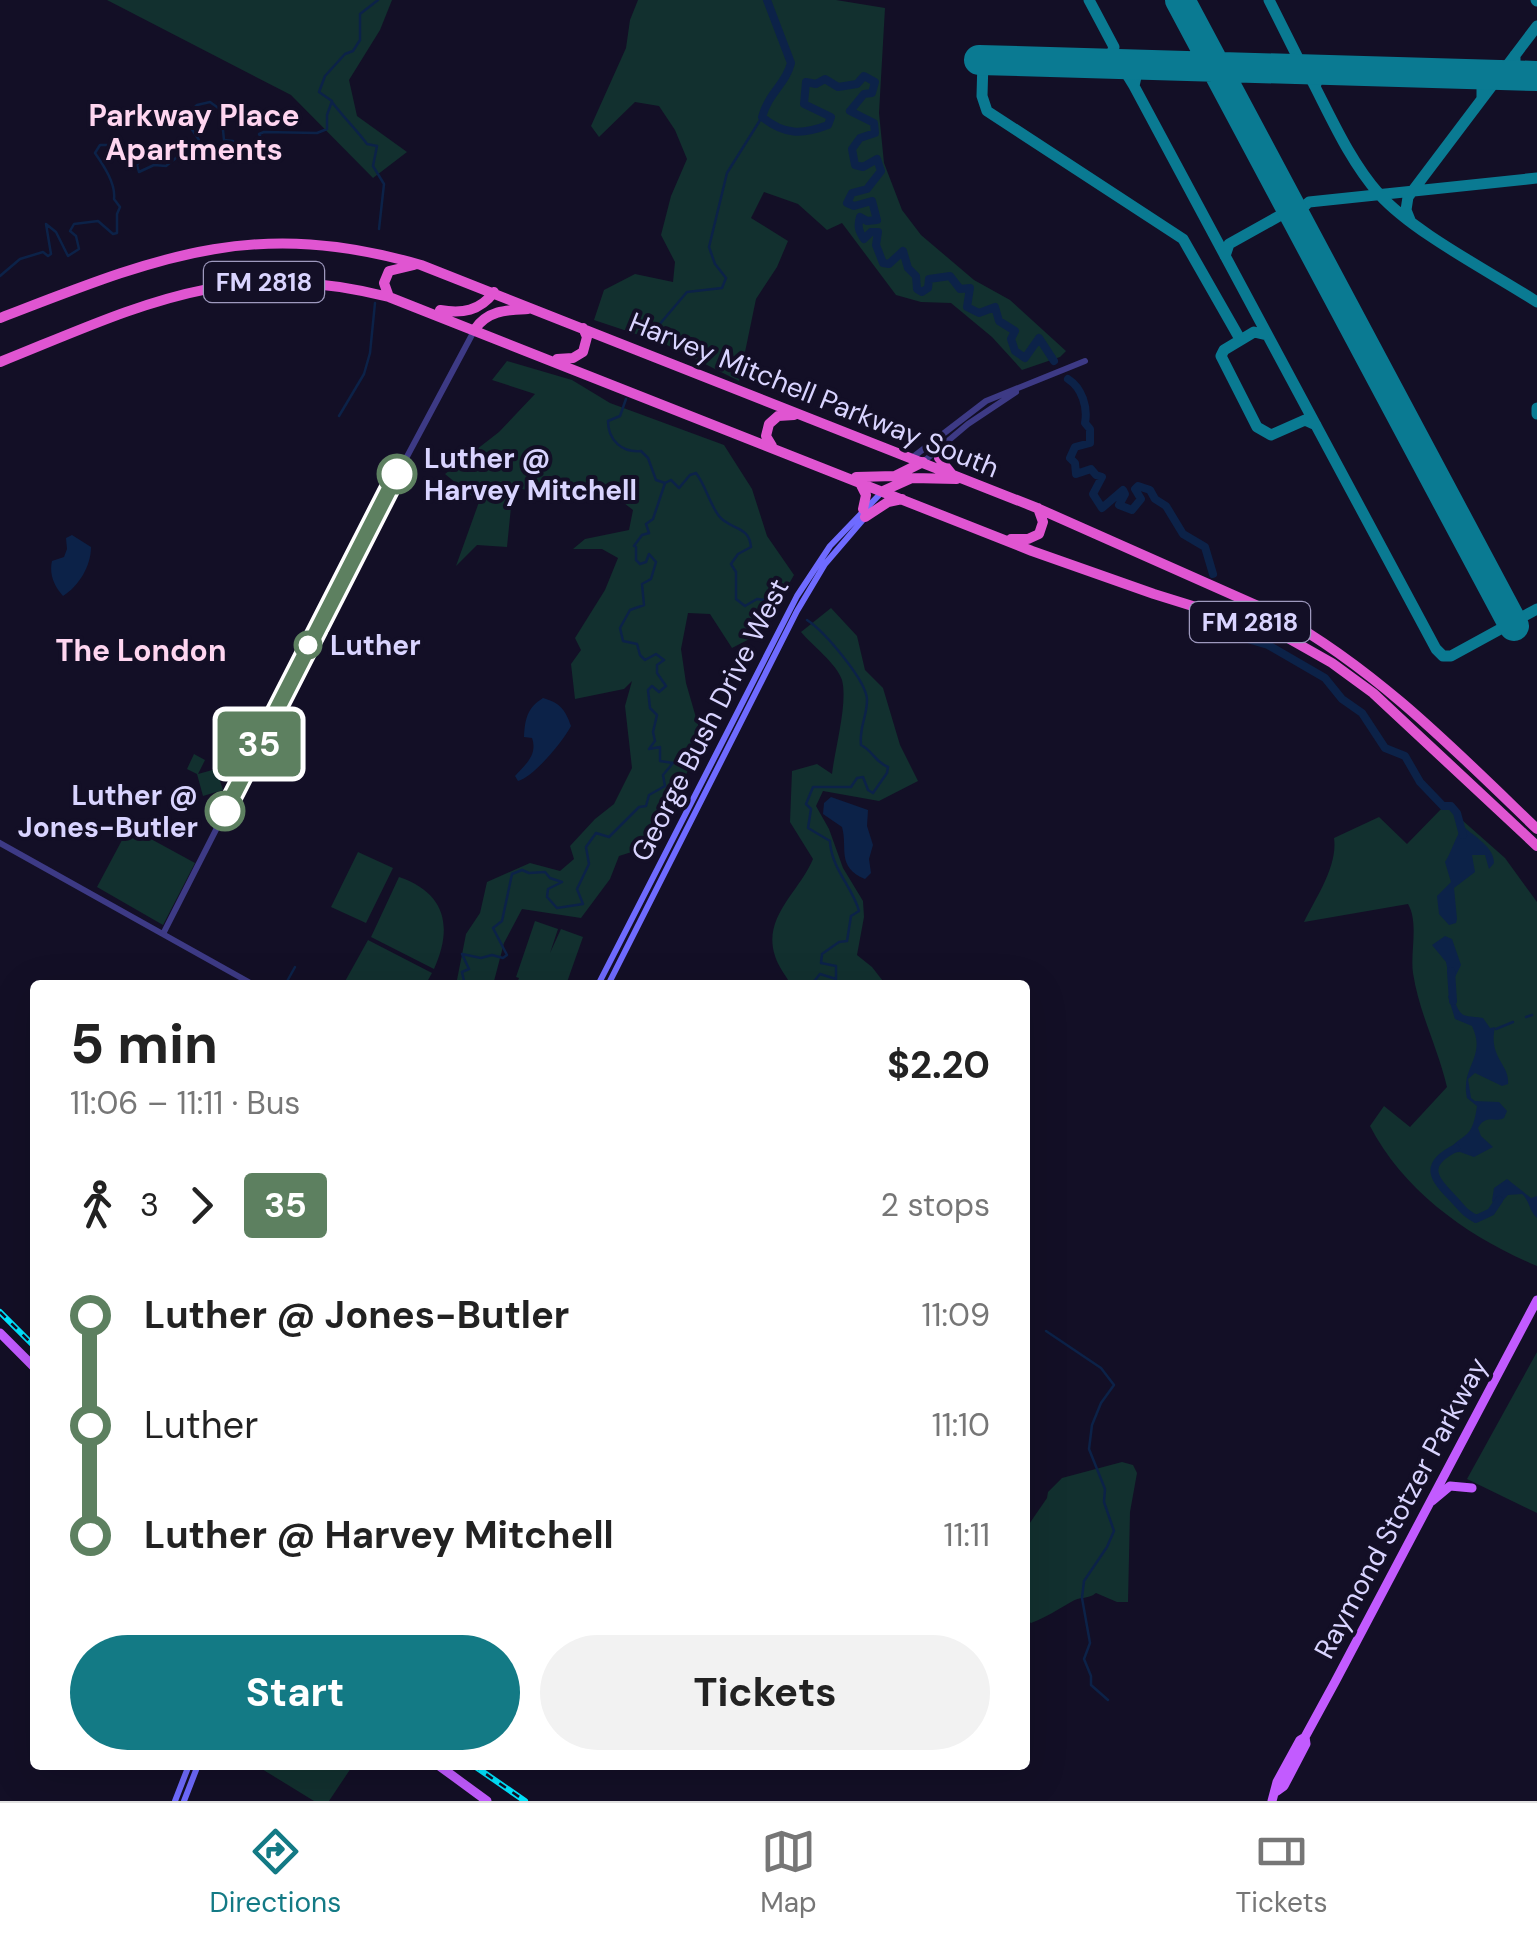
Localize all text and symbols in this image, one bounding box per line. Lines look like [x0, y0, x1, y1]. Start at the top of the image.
district label: Parkway Place Apartments [89, 96, 299, 169]
road number: FM 2818 [204, 262, 324, 302]
street label: Harvey Mitchell Parkway South [624, 304, 1004, 486]
place label: Luther @ Harvey Mitchell [424, 440, 637, 509]
marker: Luther @ Harvey Mitchell [378, 455, 416, 493]
street label: George Bush Drive West [623, 572, 797, 868]
road number: FM 2818 [1190, 602, 1310, 642]
place label: Luther [330, 627, 421, 664]
district label: The London [56, 631, 226, 670]
marker: Luther [295, 632, 321, 658]
line badge: 35 [214, 712, 304, 776]
text: 35 [238, 721, 280, 767]
place label: Luther @ Jones-Butler [18, 777, 198, 846]
marker: Luther @ Jones-Butler [206, 792, 244, 830]
text: 5 min [70, 1008, 218, 1080]
text: $2.20 [887, 1040, 990, 1090]
text: 11:06 – 11:11 · Bus [70, 1082, 300, 1124]
icon: walk [70, 1178, 125, 1233]
icon: forward [174, 1178, 229, 1233]
text: 35 [264, 1182, 307, 1228]
text: 3 [140, 1184, 159, 1226]
text: 2 stops [881, 1184, 990, 1226]
text: Luther @ Jones-Butler [144, 1290, 569, 1340]
text: 11:09 [922, 1294, 990, 1336]
street label: Raymond Stotzer Parkway [1306, 1351, 1496, 1665]
text: Luther [144, 1400, 258, 1450]
text: 11:10 [932, 1404, 990, 1446]
text: Luther @ Harvey Mitchell [144, 1510, 614, 1560]
text: 11:11 [944, 1514, 990, 1556]
button: Start [70, 1635, 520, 1750]
button: Tickets [540, 1635, 990, 1750]
tab: Directions [209, 1824, 341, 1921]
tab: Map [760, 1824, 817, 1921]
tab: Tickets [1235, 1824, 1327, 1921]

